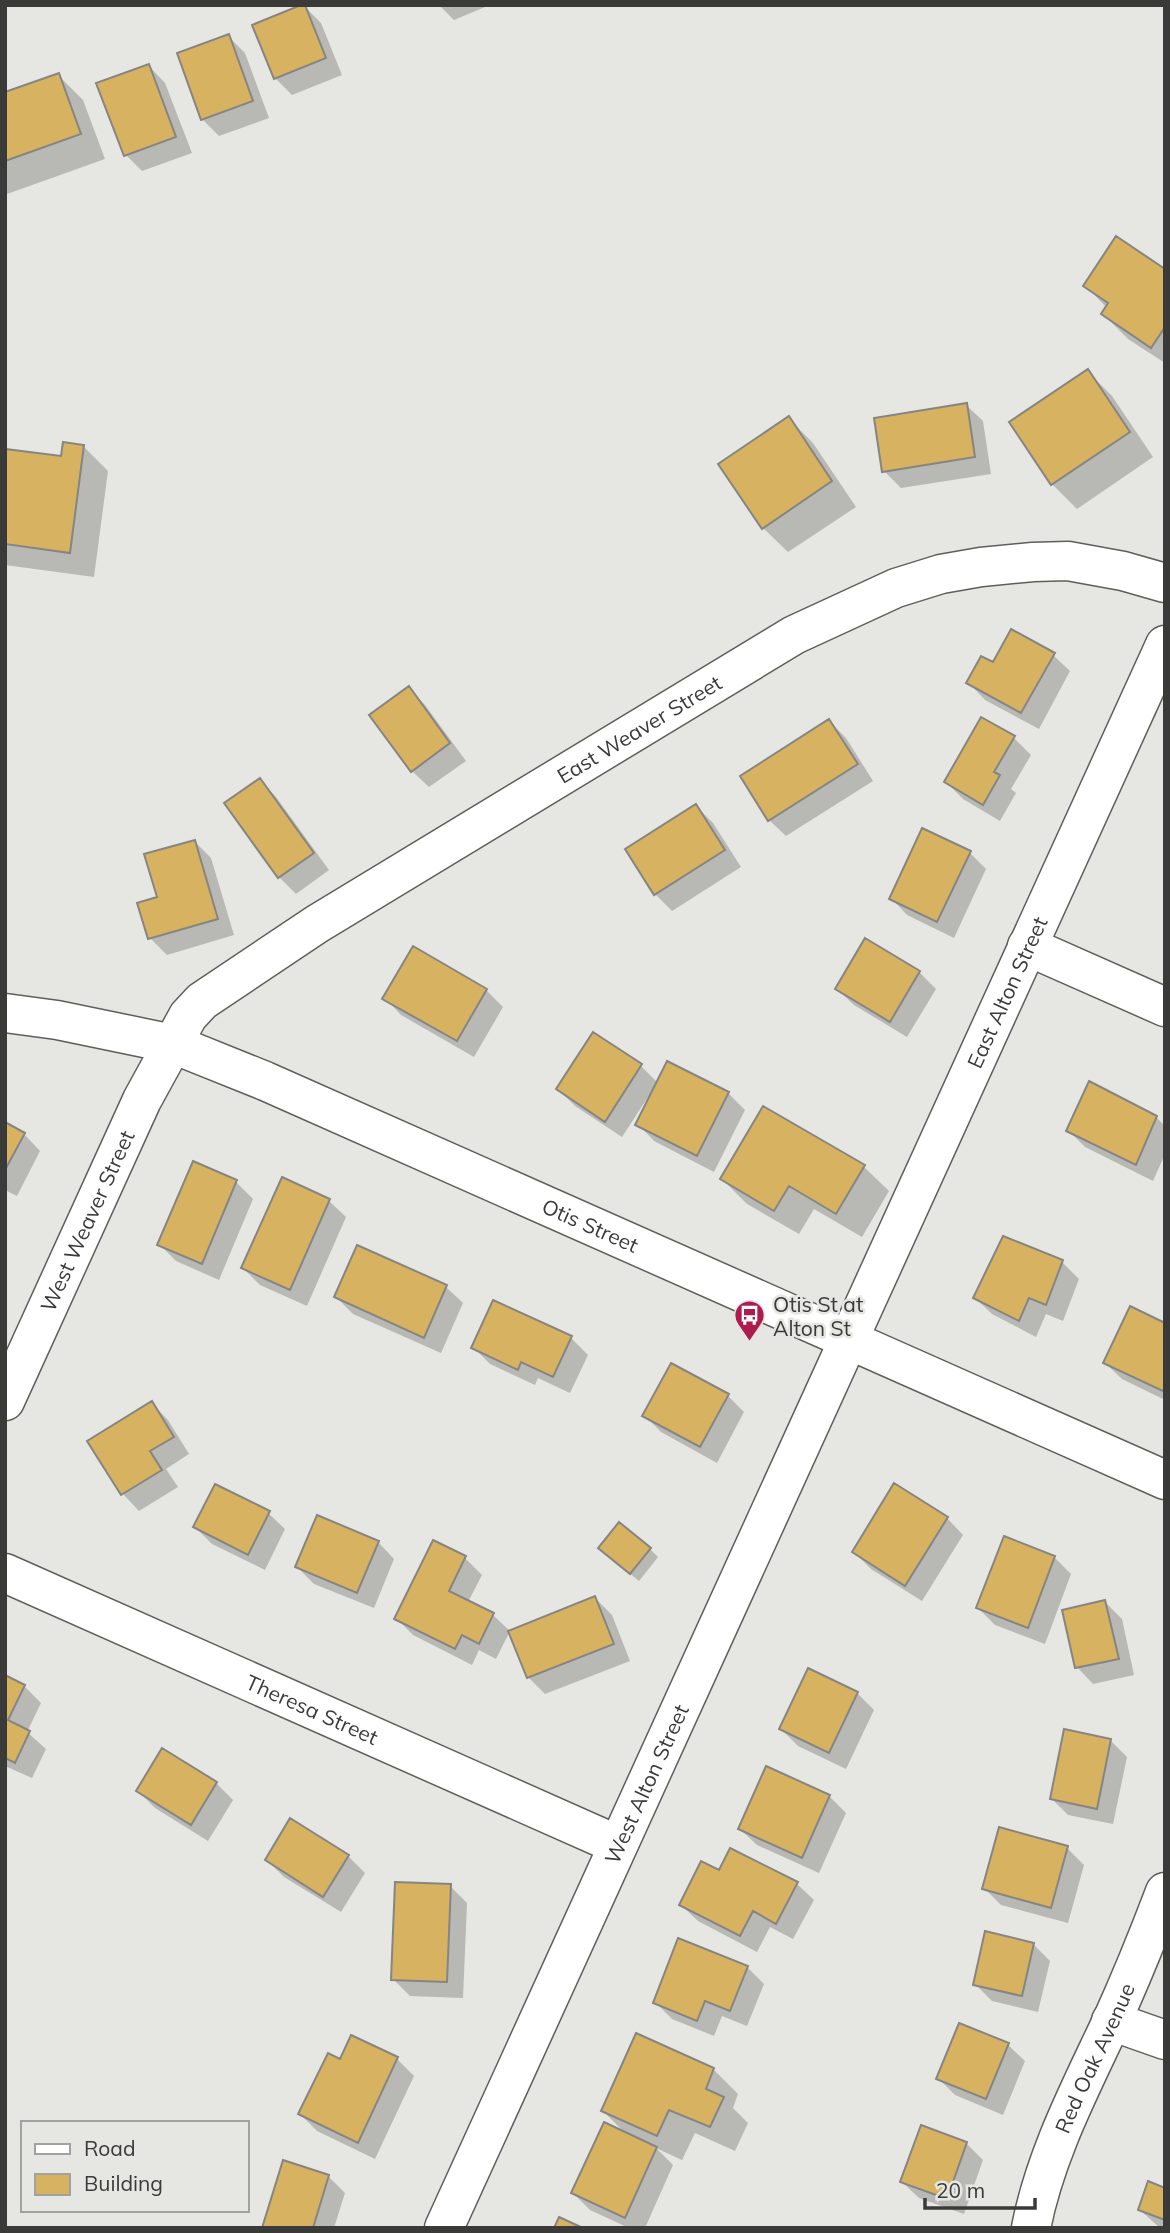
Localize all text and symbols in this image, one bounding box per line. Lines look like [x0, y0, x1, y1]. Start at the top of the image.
street label: East Weaver Street [552, 669, 726, 789]
street label: East Alton Street [961, 912, 1053, 1072]
street label: West Weaver Street [34, 1126, 140, 1316]
street label: Otis Street [538, 1193, 643, 1258]
place label: Otis St at Alton St [773, 1291, 863, 1341]
bus stop icon: Otis St at Alton St [733, 1299, 767, 1343]
street label: Theresa Street [242, 1669, 382, 1750]
street label: West Alton Street [599, 1700, 694, 1868]
street label: Red Oak Avenue [1049, 1979, 1140, 2137]
legend [21, 2121, 248, 2212]
text: Road [84, 2135, 135, 2161]
scale bar [925, 2166, 1035, 2210]
text: Building [84, 2170, 163, 2196]
text: 20 m [936, 2177, 985, 2203]

